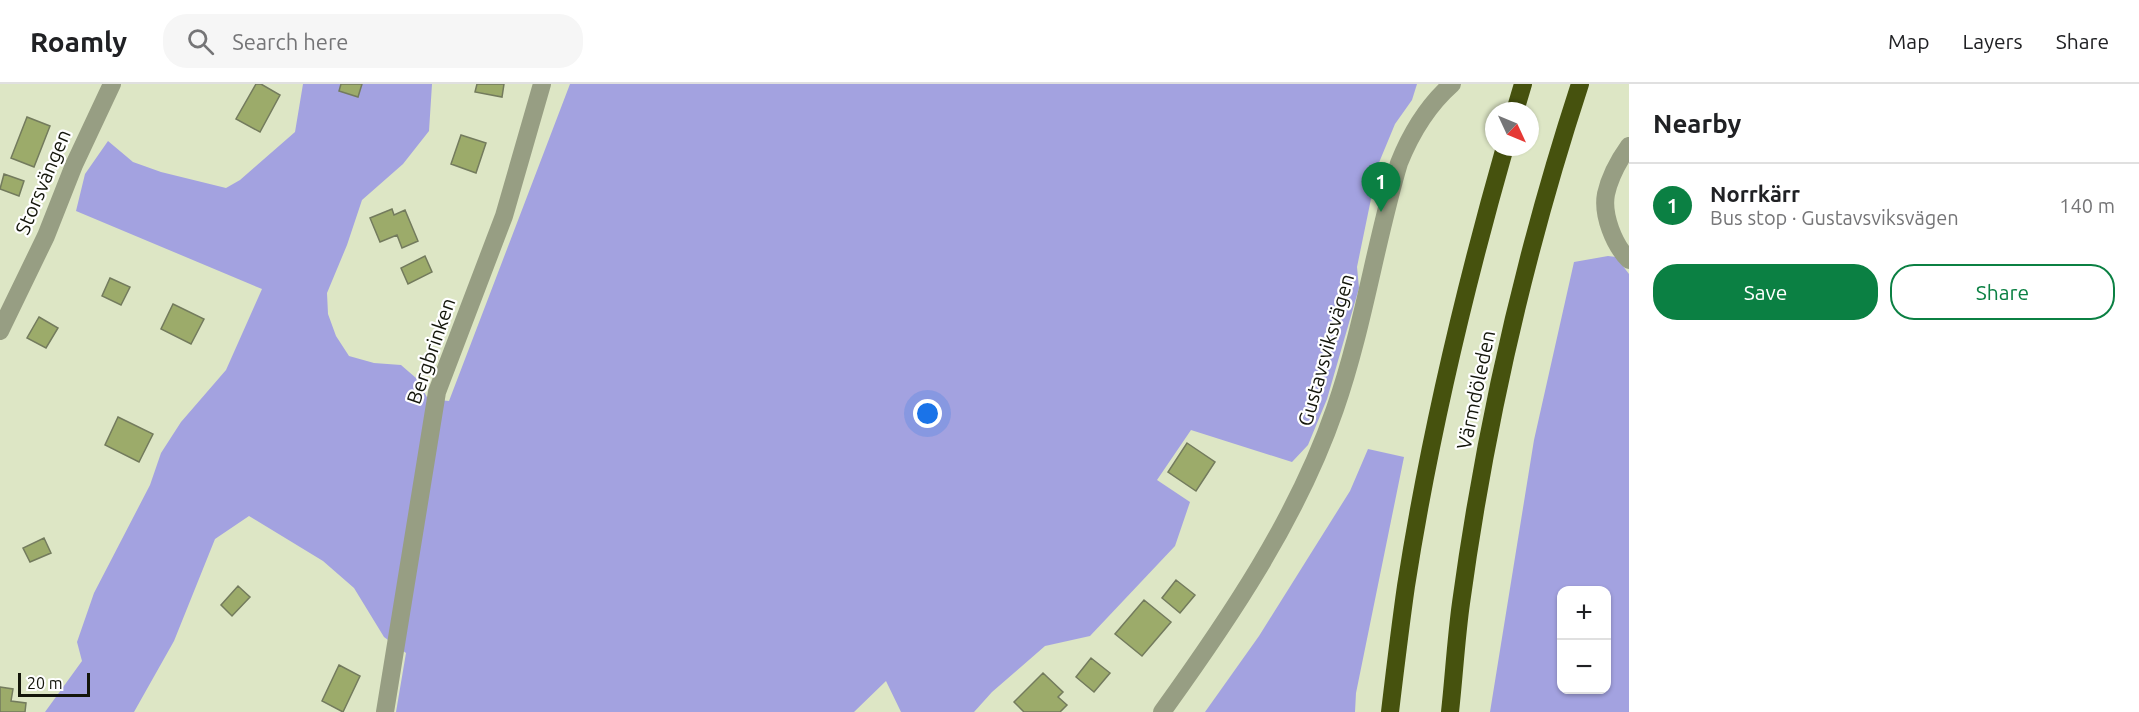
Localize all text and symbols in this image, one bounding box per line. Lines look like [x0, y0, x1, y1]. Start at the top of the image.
search box [163, 14, 583, 68]
icon: search [184, 25, 217, 58]
text: Roamly [30, 26, 127, 57]
text: Search here [232, 29, 348, 54]
text: Map [1888, 29, 1929, 53]
text: Layers [1962, 29, 2023, 53]
text: Share [2056, 29, 2109, 53]
north arrow [1485, 102, 1539, 156]
text: Nearby [1653, 109, 1741, 138]
street label: Storsvängen [10, 126, 75, 238]
pin: 1 [1362, 162, 1400, 212]
text: Norrkärr [1710, 181, 1800, 206]
text: 1 [1667, 194, 1678, 217]
text: 140 m [2059, 194, 2115, 217]
text: Bus stop · Gustavsviksvägen [1710, 206, 1959, 229]
button: Save [1653, 264, 1878, 320]
button: Share [1890, 264, 2115, 320]
street label: Gustavsviksvägen [1293, 271, 1358, 429]
street label: Bergbrinken [402, 295, 459, 407]
street label: Värmdöleden [1452, 328, 1499, 452]
your location [913, 399, 942, 428]
map controls [1557, 586, 1611, 694]
button: + [1557, 586, 1611, 640]
button: − [1557, 640, 1611, 694]
scale bar [18, 670, 90, 698]
text: 20 m [27, 674, 63, 692]

